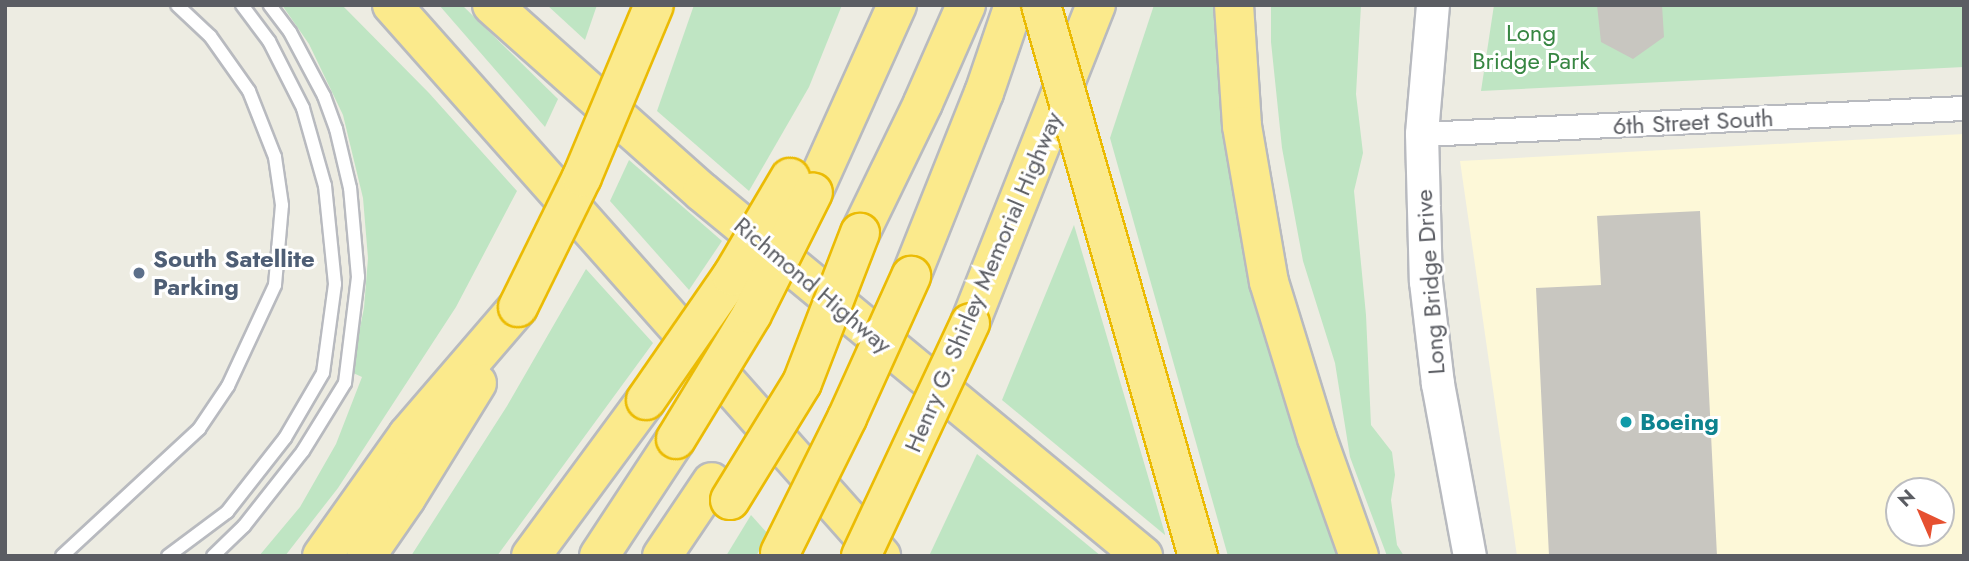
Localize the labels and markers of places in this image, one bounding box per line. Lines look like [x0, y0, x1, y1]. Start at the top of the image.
place label: South Satellite Parking [153, 245, 315, 301]
marker: South Satellite Parking [131, 265, 147, 281]
place label: Boeing [1640, 408, 1719, 436]
marker: Boeing [1618, 414, 1634, 430]

